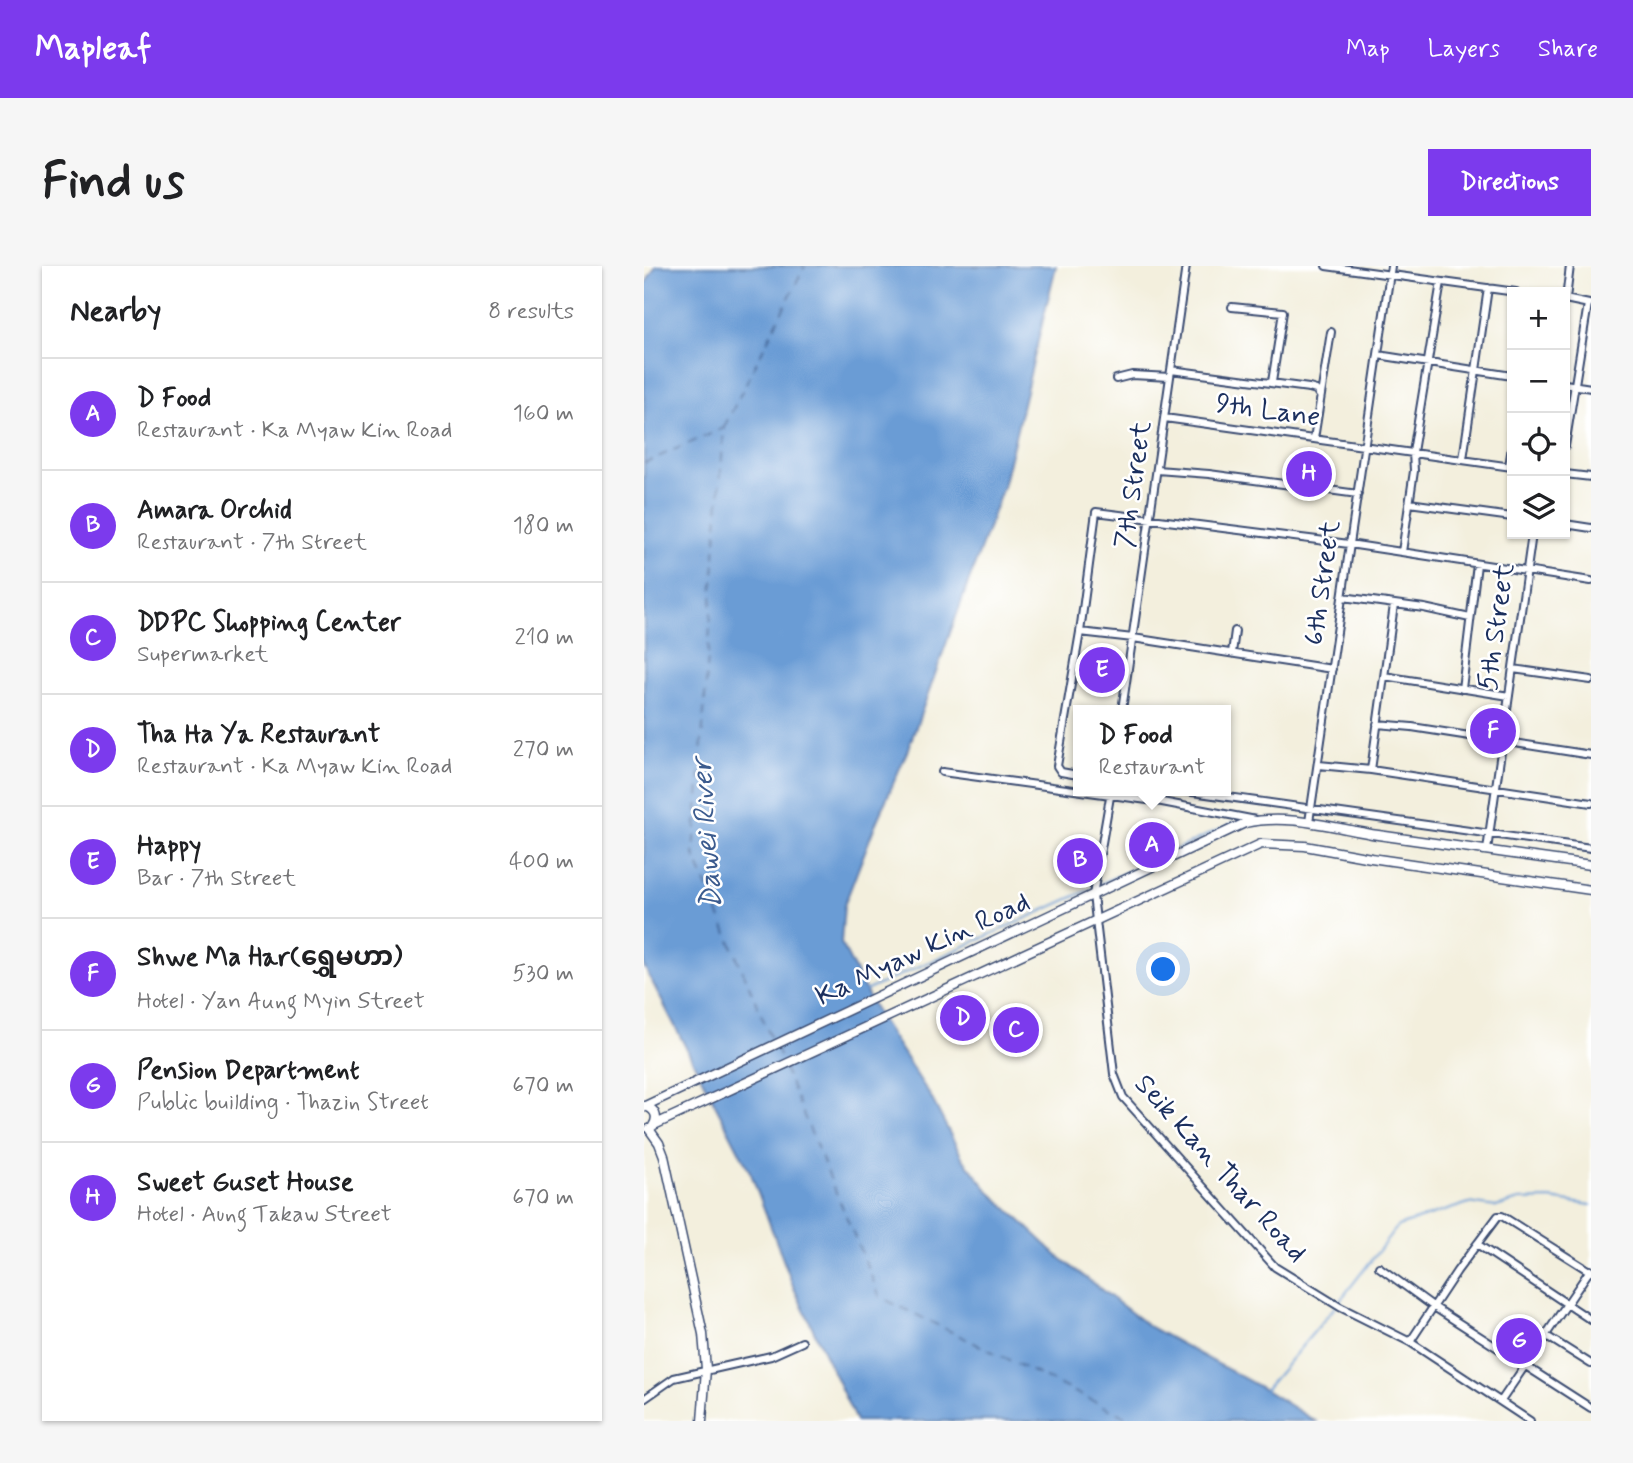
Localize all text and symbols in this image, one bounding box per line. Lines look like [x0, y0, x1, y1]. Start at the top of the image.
text: Mapleaf [35, 27, 151, 71]
text: Map [1346, 34, 1390, 65]
text: Layers [1428, 34, 1500, 65]
text: Share [1538, 34, 1598, 65]
button: Directions [1428, 149, 1591, 216]
text: Find us [42, 150, 185, 215]
map controls [1507, 287, 1570, 539]
button: + [1507, 287, 1570, 350]
text: Nearby [70, 292, 161, 331]
text: 8 results [488, 297, 574, 327]
button: − [1507, 350, 1570, 413]
text: D Food [137, 382, 211, 416]
street label: 9th Lane [1213, 385, 1323, 437]
text: A [85, 399, 101, 429]
text: 160 m [513, 399, 574, 429]
button: locate [1507, 413, 1570, 476]
text: Restaurant · Ka Myaw Kin Road [137, 416, 452, 446]
street label: 7th Street [1107, 418, 1161, 551]
pin: H [1286, 448, 1332, 500]
button: layers [1507, 476, 1570, 539]
text: Amara Orchid [137, 494, 292, 528]
text: B [86, 511, 100, 541]
text: 180 m [513, 511, 574, 541]
street label: 6th Street [1296, 518, 1350, 648]
text: Restaurant · 7th Street [137, 528, 367, 558]
street label: 5th Street [1470, 560, 1524, 693]
text: DDPC Shopping Center [137, 606, 401, 640]
text: C [85, 623, 101, 653]
text: 210 m [514, 623, 574, 653]
text: Supermarket [137, 640, 268, 670]
pin: E [1079, 644, 1125, 696]
popup [1073, 705, 1231, 796]
pin: F [1470, 705, 1516, 757]
text: Tha Ha Ya Restaurant [137, 718, 380, 752]
text: D Food [1099, 719, 1173, 753]
text: D [85, 735, 101, 765]
text: 270 m [513, 735, 574, 765]
text: Restaurant · Ka Myaw Kin Road [137, 752, 452, 782]
water label: Dawei River [682, 753, 732, 911]
text: Restaurant [1099, 753, 1205, 783]
pin: A [1129, 819, 1175, 871]
text: Happy [137, 830, 201, 864]
pin: B [1057, 835, 1103, 887]
text: E [86, 847, 100, 877]
text: 400 m [509, 847, 574, 877]
text: Bar · 7th Street [137, 864, 296, 894]
street label: Ka Myaw Kin Road [810, 884, 1036, 1016]
text: Shwe Ma Har(‌‌ရွှေမဟာ) [137, 941, 402, 975]
your location [1146, 952, 1180, 986]
text: F [87, 959, 99, 989]
text: 530 m [512, 959, 574, 989]
text: Hotel · Yan Aung Myin Street [137, 987, 425, 1017]
pin: D [940, 992, 986, 1044]
pin: C [993, 1004, 1039, 1056]
text: Pension Department [137, 1054, 359, 1088]
street label: Seik Kan Thar Road [1125, 1067, 1315, 1271]
text: G [85, 1071, 101, 1101]
text: 670 m [512, 1071, 574, 1101]
text: Public building · Thazin Street [137, 1088, 429, 1118]
text: Sweet Guset House [137, 1166, 354, 1200]
text: H [85, 1183, 101, 1213]
text: 670 m [512, 1183, 574, 1213]
text: Hotel · Aung Takaw Street [137, 1200, 392, 1230]
pin: G [1496, 1315, 1542, 1367]

